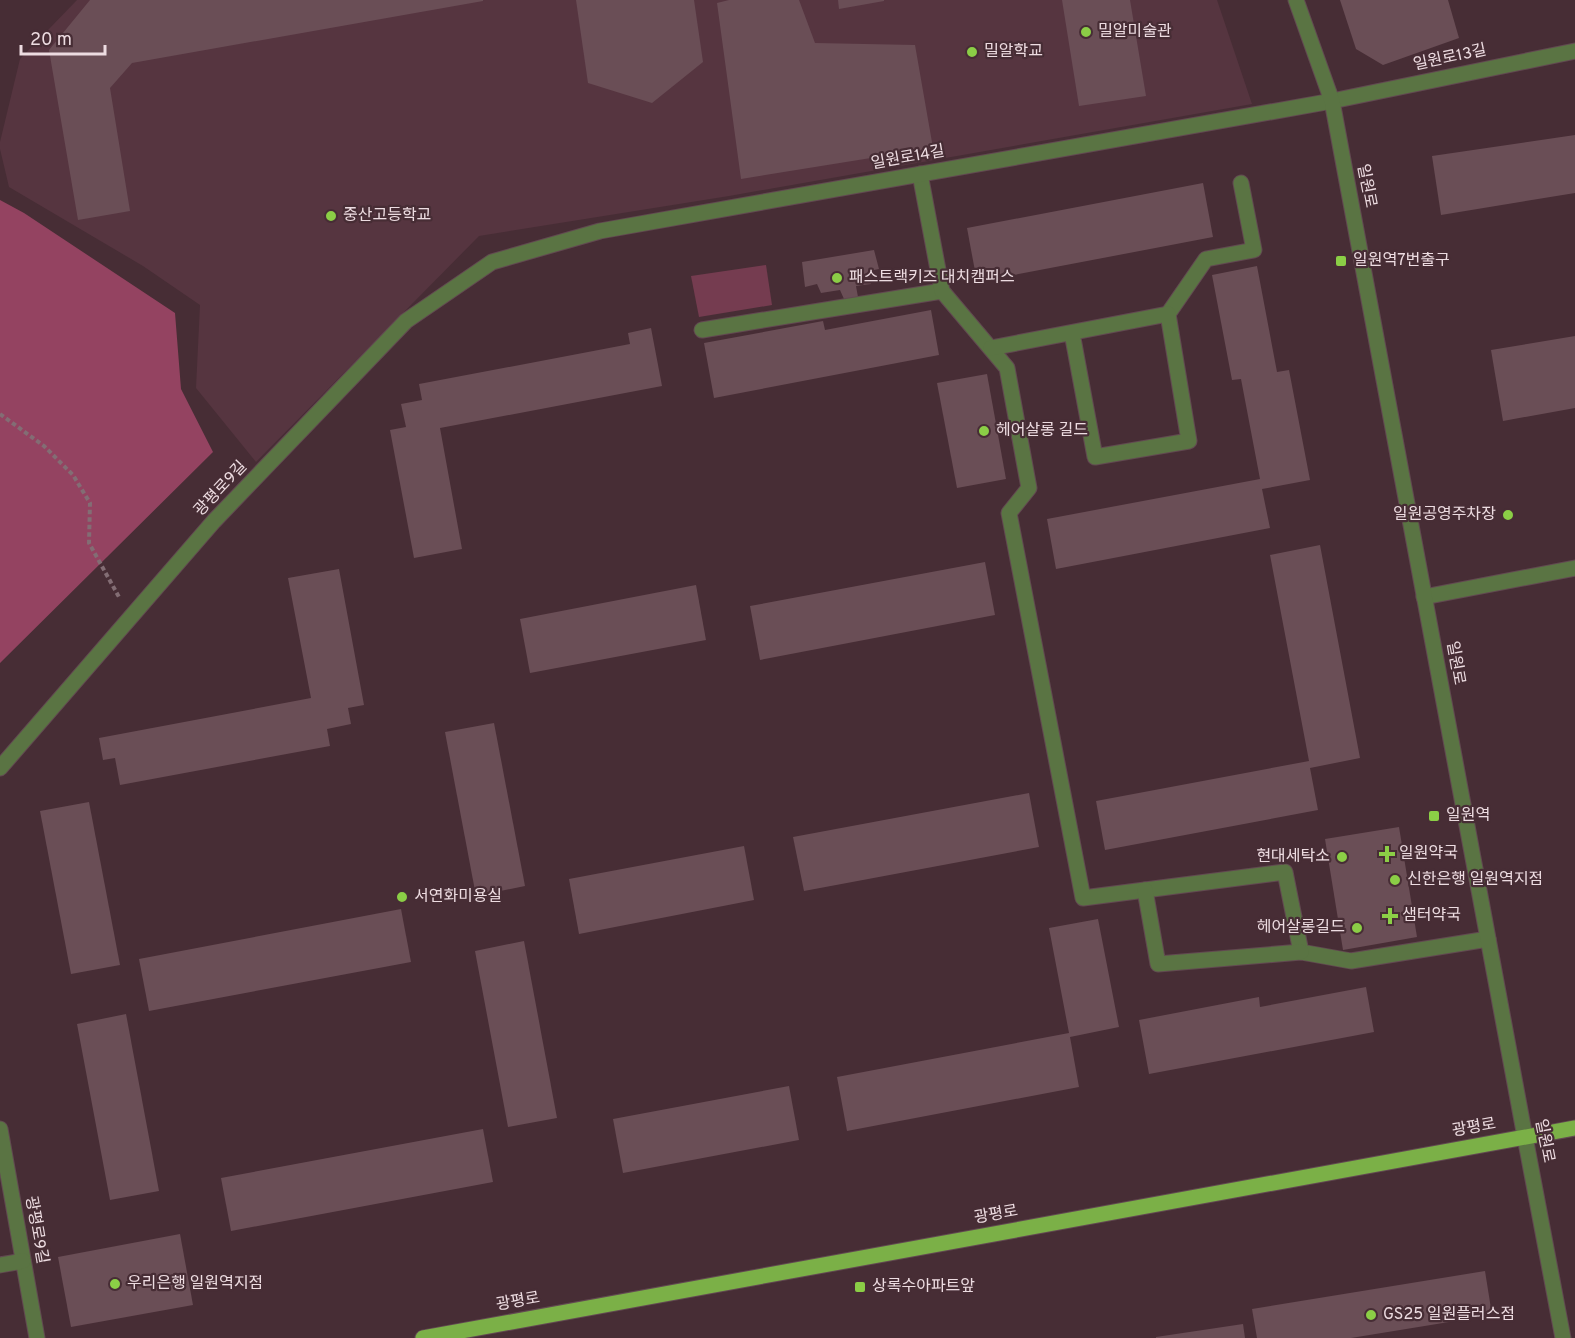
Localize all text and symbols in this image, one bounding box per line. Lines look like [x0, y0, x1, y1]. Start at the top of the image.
scale bar [21, 18, 105, 56]
place label: 밀알미술관 [1098, 22, 1172, 42]
marker: 밀알미술관 [1079, 25, 1093, 39]
text: 20 m [30, 29, 72, 52]
street label: 일원로13길 [1411, 40, 1489, 76]
place label: 밀알학교 [984, 42, 1043, 62]
marker: 밀알학교 [965, 45, 979, 59]
street label: 일원로14길 [870, 142, 946, 174]
street label: 일원로 [1352, 162, 1380, 210]
place label: 중산고등학교 [343, 206, 431, 226]
marker: 중산고등학교 [324, 209, 338, 223]
place label: 일원역7번출구 [1353, 251, 1450, 271]
marker: 일원역7번출구 [1334, 254, 1348, 268]
place label: 패스트랙키즈 대치캠퍼스 [849, 268, 1015, 288]
marker: 패스트랙키즈 대치캠퍼스 [830, 271, 844, 285]
place label: 헤어살롱 길드 [996, 421, 1088, 441]
marker: 헤어살롱 길드 [977, 424, 991, 438]
street label: 광평로9길 [190, 457, 252, 521]
place label: 일원공영주차장 [1393, 505, 1496, 525]
marker: 일원공영주차장 [1501, 508, 1515, 522]
street label: 일원로 [1441, 640, 1469, 687]
place label: 일원역 [1446, 806, 1490, 826]
marker: 일원역 [1427, 809, 1441, 823]
place label: 일원약국 [1399, 844, 1458, 864]
place label: 현대세탁소 [1256, 847, 1330, 867]
marker: 일원약국 [1380, 847, 1394, 861]
marker: 현대세탁소 [1335, 850, 1349, 864]
place label: 신한은행 일원역지점 [1407, 870, 1543, 890]
marker: 신한은행 일원역지점 [1388, 873, 1402, 887]
place label: 서연화미용실 [414, 887, 502, 907]
marker: 서연화미용실 [395, 890, 409, 904]
place label: 샘터약국 [1402, 906, 1461, 926]
marker: 샘터약국 [1383, 909, 1397, 923]
place label: 헤어살롱길드 [1257, 918, 1345, 938]
marker: 헤어살롱길드 [1350, 921, 1364, 935]
street label: 광평로 [1451, 1114, 1498, 1142]
street label: 일원로 [1530, 1117, 1558, 1165]
street label: 광평로9길 [20, 1195, 52, 1265]
street label: 광평로 [973, 1201, 1020, 1229]
place label: 우리은행 일원역지점 [127, 1274, 263, 1294]
marker: 우리은행 일원역지점 [108, 1277, 122, 1291]
place label: 상록수아파트앞 [872, 1277, 975, 1297]
marker: 상록수아파트앞 [853, 1280, 867, 1294]
street label: 광평로 [495, 1288, 542, 1316]
place label: GS25 일원플러스점 [1383, 1305, 1515, 1325]
marker: GS25 일원플러스점 [1364, 1308, 1378, 1322]

